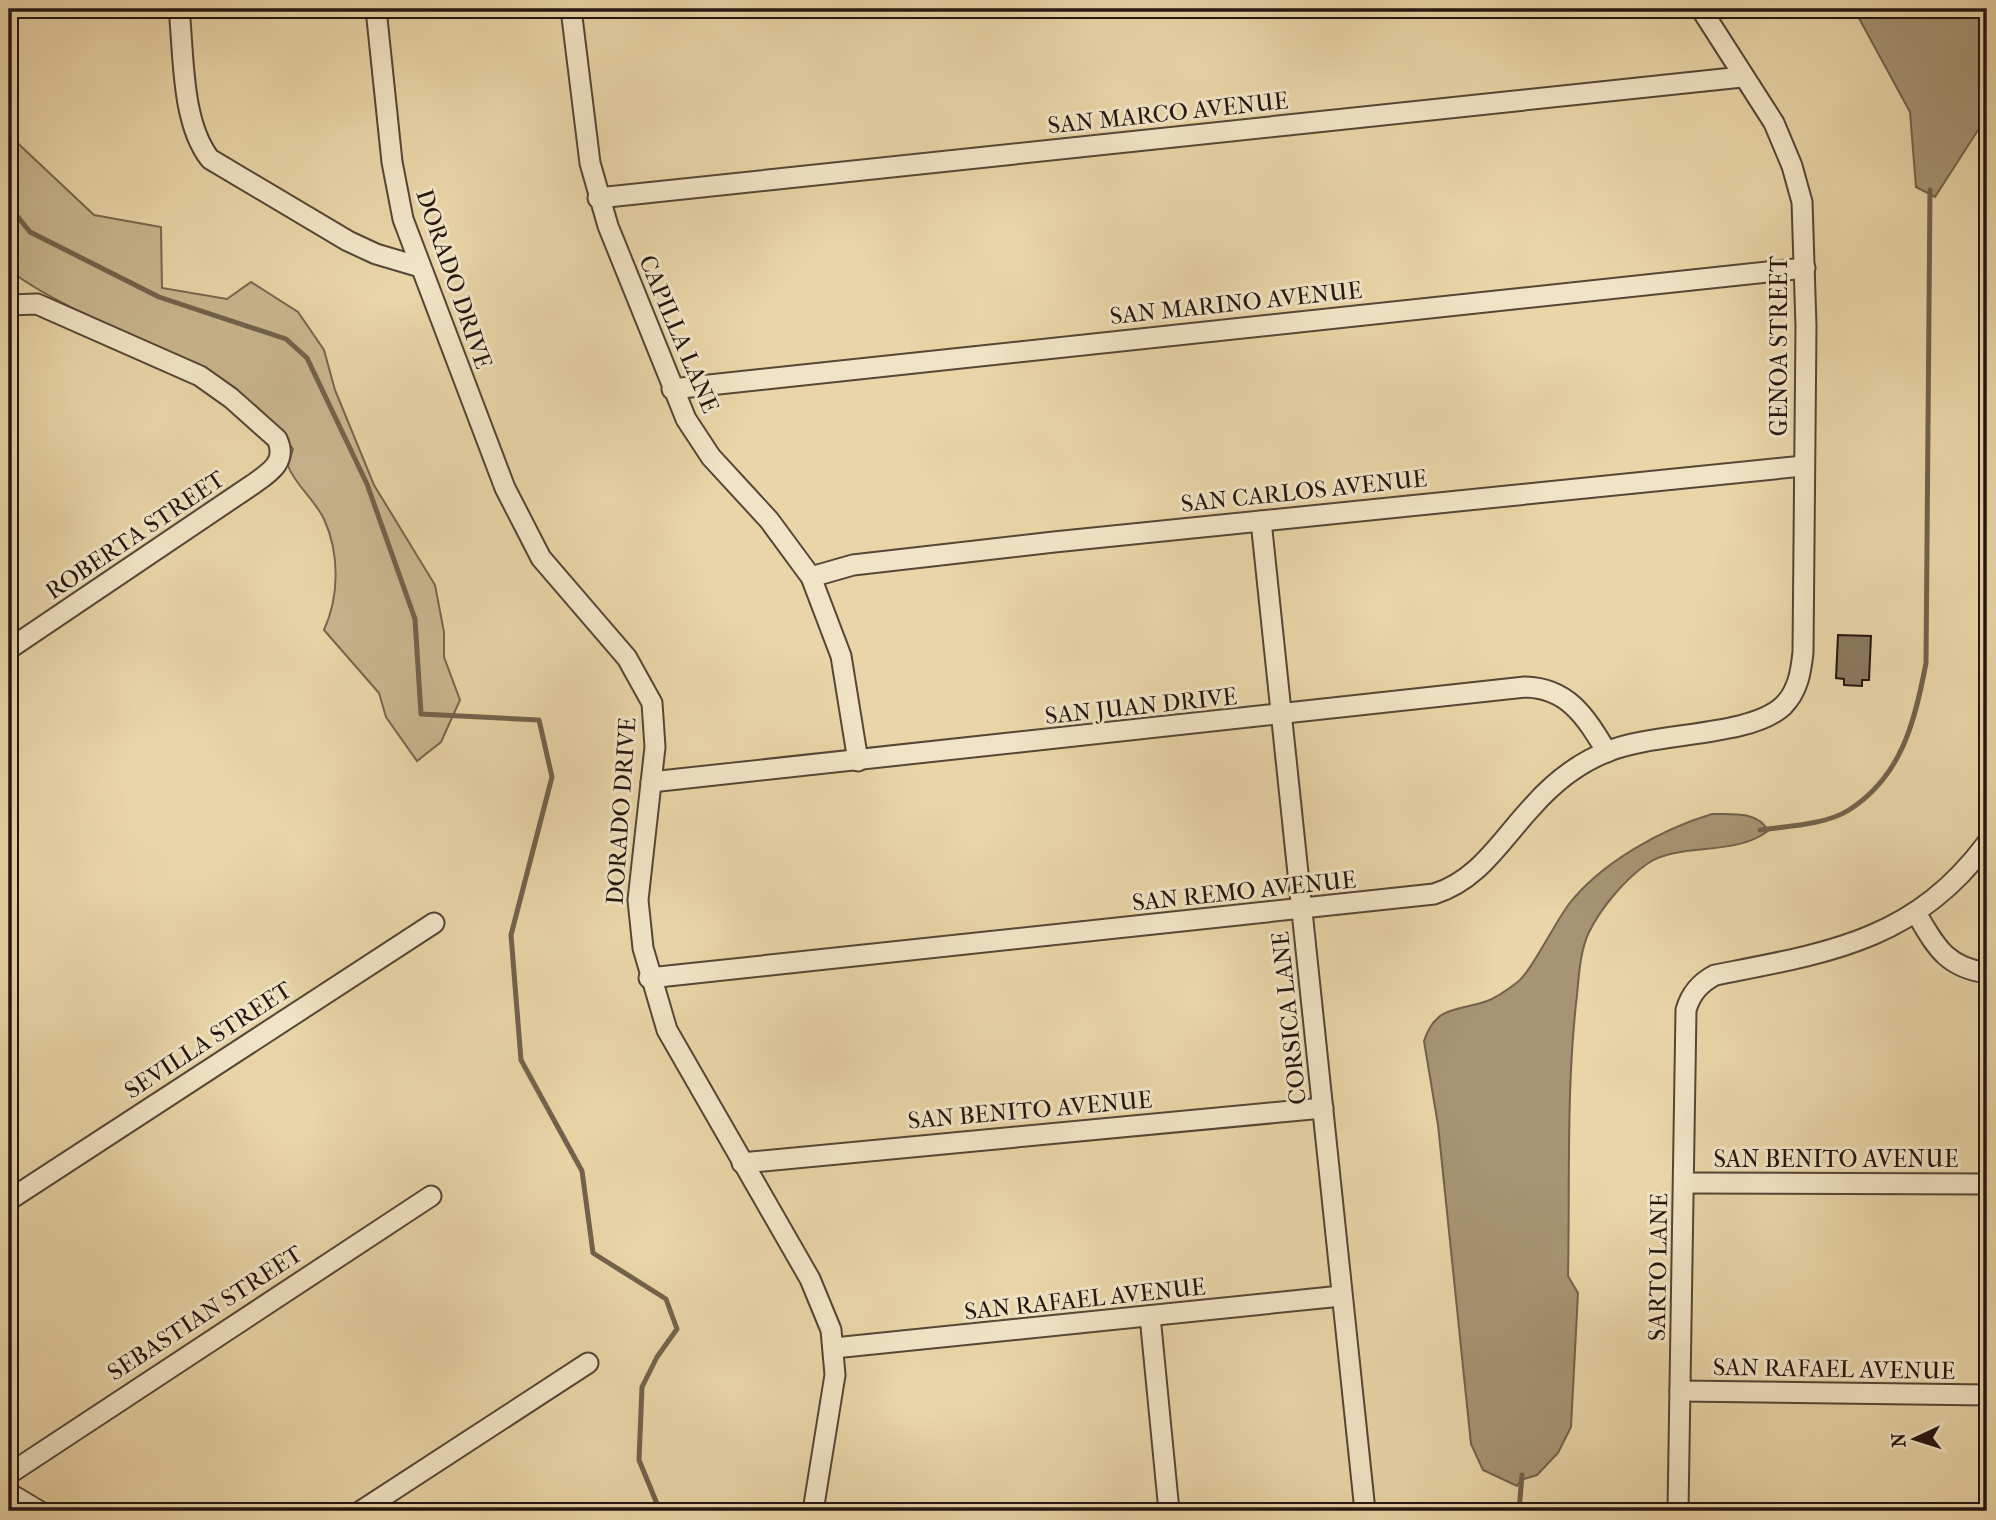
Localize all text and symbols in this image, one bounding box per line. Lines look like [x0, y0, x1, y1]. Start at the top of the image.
street label: SAN MARCO AVENUE [1046, 86, 1290, 140]
street label: DORADO DRIVE [410, 186, 498, 372]
street label: CAPILLA LANE [633, 251, 725, 417]
street label: GENOA STREET [1765, 255, 1793, 436]
street label: SAN MARINO AVENUE [1108, 276, 1364, 330]
street label: ROBERTA STREET [40, 464, 231, 605]
street label: SAN CARLOS AVENUE [1180, 464, 1428, 518]
street label: SAN JUAN DRIVE [1044, 682, 1238, 730]
street label: DORADO DRIVE [600, 716, 642, 906]
street label: SAN REMO AVENUE [1131, 865, 1357, 917]
street label: CORSICA LANE [1266, 930, 1312, 1106]
street label: SEVILLA STREET [119, 975, 297, 1104]
street label: SAN BENITO AVENUE [907, 1085, 1153, 1135]
street label: SAN BENITO AVENUE [1713, 1145, 1959, 1173]
street label: SARTO LANE [1643, 1193, 1673, 1341]
street label: SEBASTIAN STREET [102, 1239, 308, 1386]
street label: SAN RAFAEL AVENUE [963, 1272, 1207, 1326]
street label: SAN RAFAEL AVENUE [1713, 1353, 1955, 1385]
north arrow [1881, 1404, 1951, 1474]
text: N [1888, 1432, 1911, 1448]

